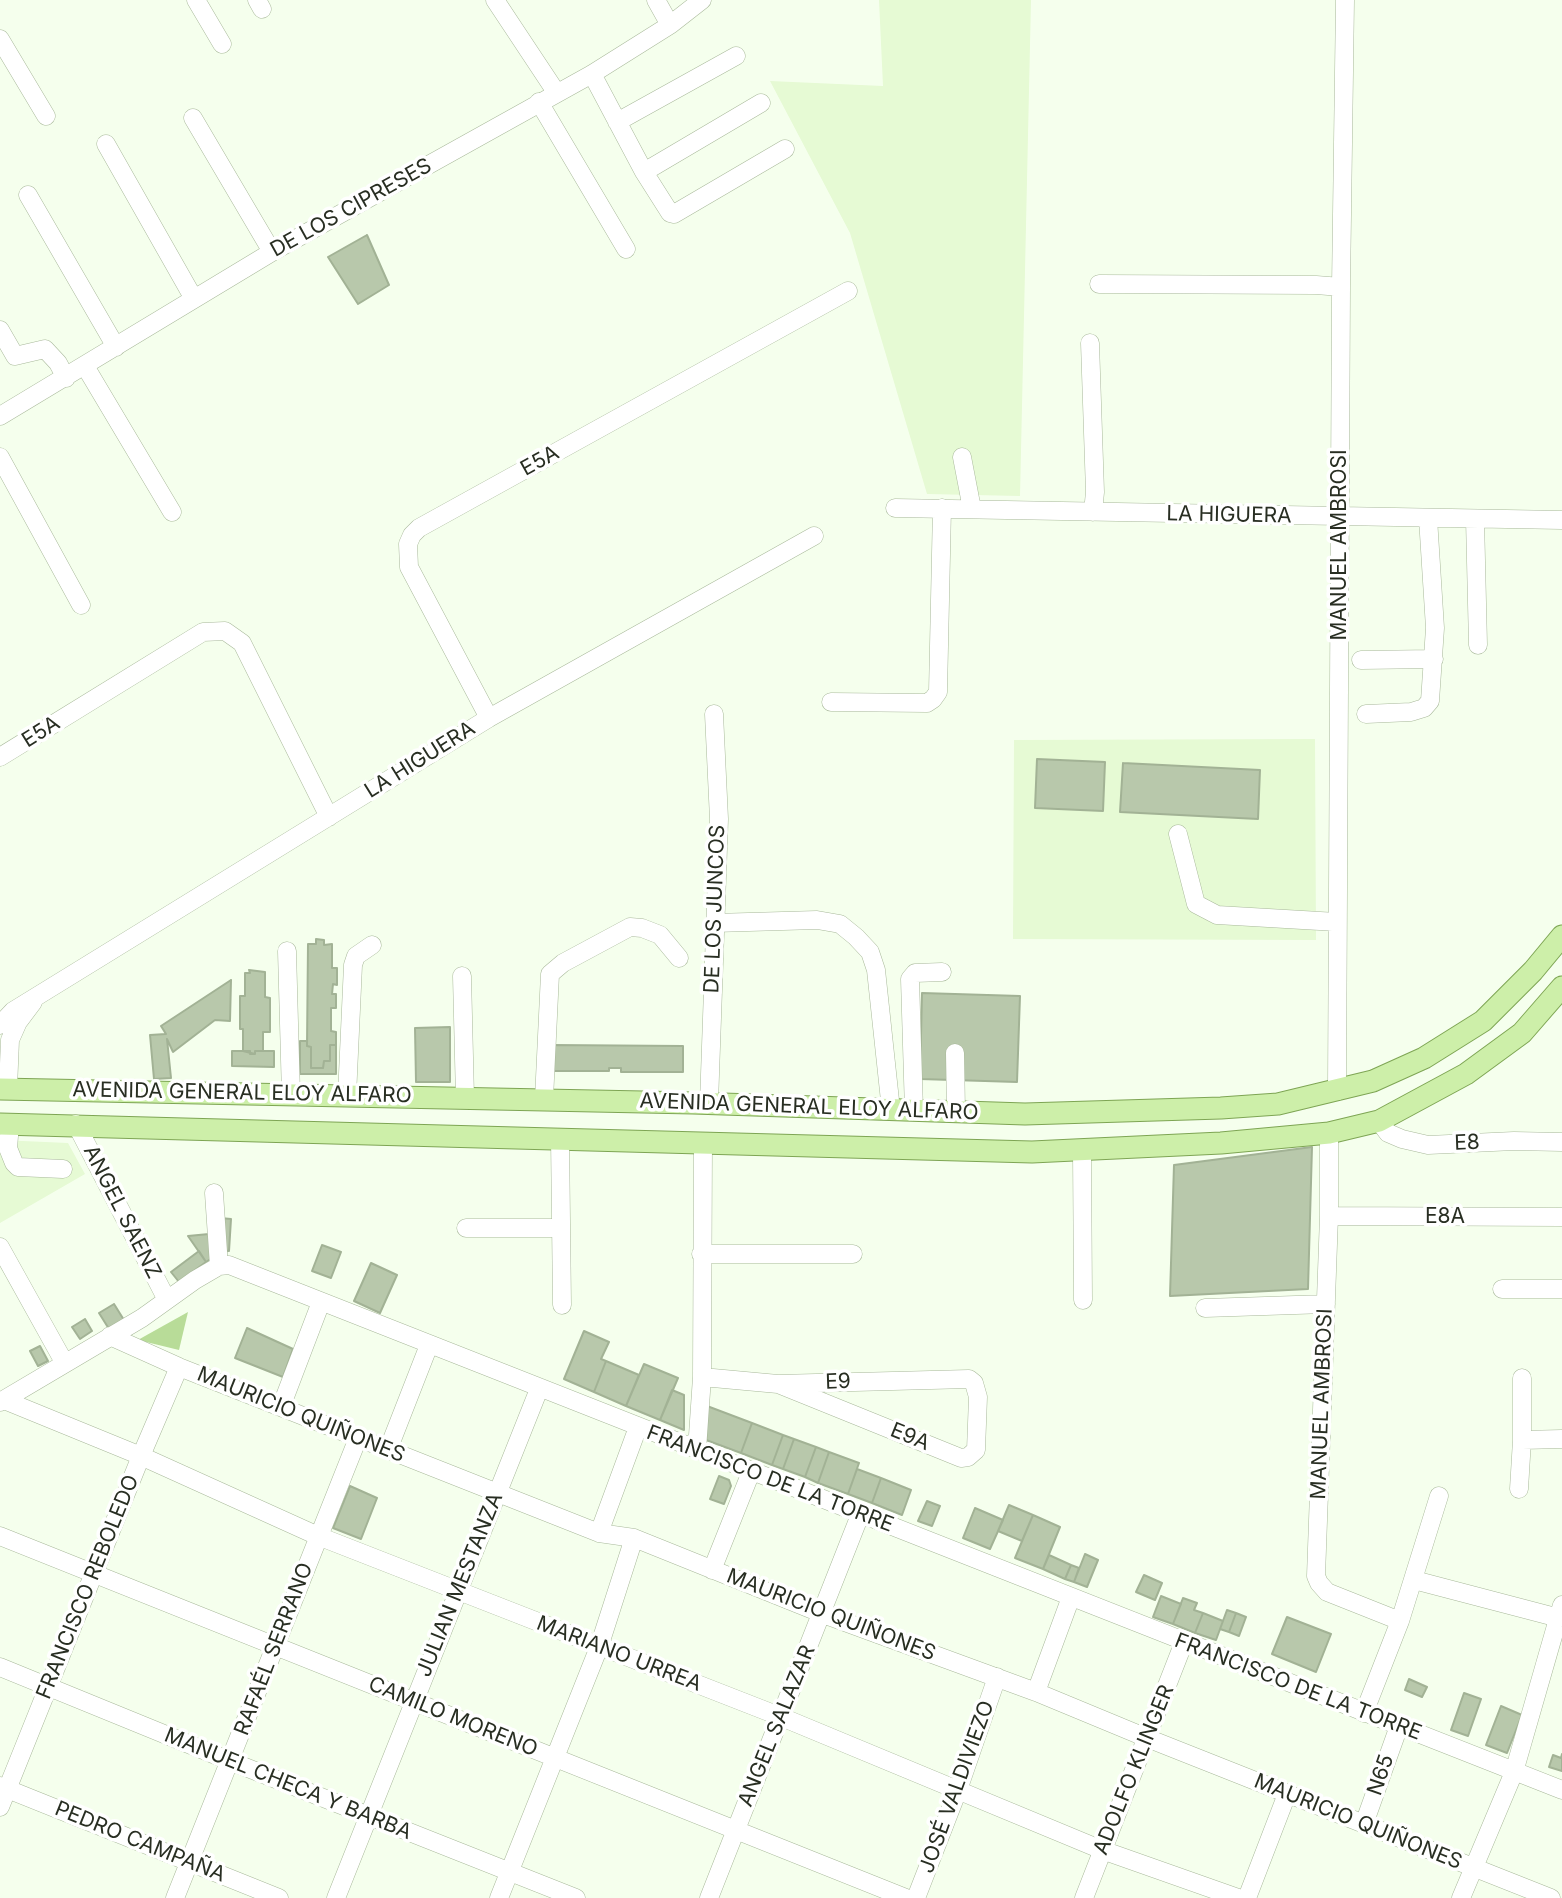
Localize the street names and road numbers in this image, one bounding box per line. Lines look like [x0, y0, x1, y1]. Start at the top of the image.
street label: DE LOS CIPRESES [266, 153, 436, 263]
street label: E5A [516, 440, 564, 482]
street label: MANUEL AMBROSI [1327, 449, 1353, 641]
street label: LA HIGUERA [1166, 501, 1292, 529]
street label: E5A [17, 711, 65, 753]
street label: LA HIGUERA [360, 716, 480, 804]
street label: DE LOS JUNCOS [699, 824, 731, 994]
street label: AVENIDA GENERAL ELOY ALFARO [72, 1077, 412, 1109]
street label: AVENIDA GENERAL ELOY ALFARO [639, 1088, 979, 1126]
street label: E8 [1454, 1130, 1480, 1156]
street label: ANGEL SAENZ [78, 1141, 166, 1283]
street label: E8A [1425, 1204, 1465, 1230]
street label: MANUEL AMBROSI [1306, 1308, 1338, 1500]
street label: MAURICIO QUIÑONES [193, 1362, 409, 1468]
street label: E9 [825, 1369, 851, 1395]
street label: E9A [887, 1418, 933, 1456]
street label: FRANCISCO DE LA TORRE [643, 1420, 897, 1538]
street label: FRANCISCO REBOLEDO [31, 1471, 145, 1703]
street label: JULIAN MESTANZA [412, 1489, 508, 1681]
street label: RAFAÉL SERRANO [229, 1559, 319, 1739]
street label: MAURICIO QUIÑONES [723, 1563, 939, 1667]
street label: MARIANO URREA [533, 1611, 705, 1697]
street label: FRANCISCO DE LA TORRE [1171, 1628, 1425, 1746]
street label: ANGEL SALAZAR [733, 1642, 821, 1810]
street label: CAMILO MORENO [365, 1672, 541, 1762]
street label: ADOLFO KLINGER [1088, 1681, 1180, 1859]
street label: JOSÉ VALDIVIEZO [914, 1697, 1000, 1877]
street label: MANUEL CHECA Y BARBA [161, 1723, 415, 1845]
street label: N65 [1362, 1751, 1400, 1799]
street label: MAURICIO QUIÑONES [1250, 1769, 1466, 1875]
street label: PEDRO CAMPAÑA [51, 1796, 229, 1888]

